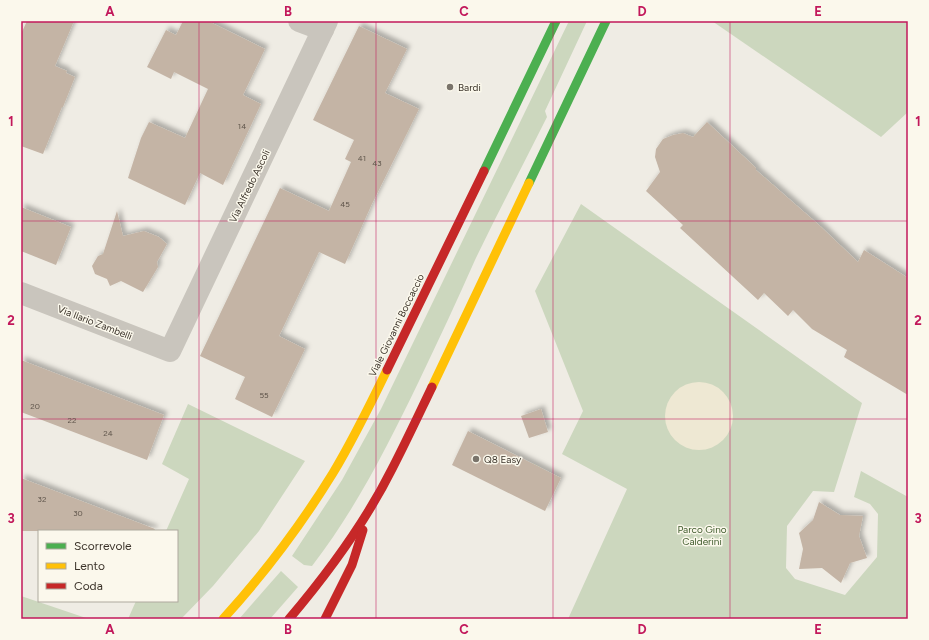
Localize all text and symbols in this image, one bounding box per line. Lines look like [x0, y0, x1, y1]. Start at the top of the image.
text: A [105, 4, 115, 19]
text: B [284, 4, 292, 19]
text: C [459, 4, 469, 19]
text: D [637, 4, 647, 19]
text: E [814, 4, 822, 19]
place label: Bardi [458, 81, 481, 94]
marker: Bardi [445, 82, 455, 92]
text: 1 [8, 114, 14, 129]
text: 1 [915, 114, 921, 129]
house number: 14 [238, 121, 246, 131]
street label: Via Alfredo Ascoli [226, 148, 273, 225]
house number: 41 [358, 153, 366, 163]
house number: 43 [372, 158, 382, 168]
house number: 45 [340, 199, 350, 209]
street label: Viale Giovanni Boccaccio [366, 271, 427, 379]
street label: Via Ilario Zambelli [56, 302, 134, 343]
text: 2 [7, 313, 15, 328]
text: 2 [914, 313, 922, 328]
house number: 55 [259, 390, 269, 400]
house number: 20 [30, 401, 40, 411]
house number: 22 [68, 415, 76, 425]
house number: 24 [103, 428, 113, 438]
place label: Q8 Easy [484, 453, 522, 466]
marker: Q8 Easy [471, 454, 481, 464]
house number: 32 [38, 494, 46, 504]
house number: 30 [73, 508, 83, 518]
text: 3 [7, 511, 15, 526]
text: 3 [914, 511, 922, 526]
park label: Parco Gino Calderini [677, 523, 727, 548]
legend [38, 530, 178, 602]
text: Scorrevole [74, 539, 132, 553]
text: Lento [74, 559, 105, 573]
text: Coda [74, 579, 103, 593]
text: A [105, 622, 115, 637]
text: B [284, 622, 292, 637]
text: C [459, 622, 469, 637]
text: D [637, 622, 647, 637]
text: E [814, 622, 822, 637]

